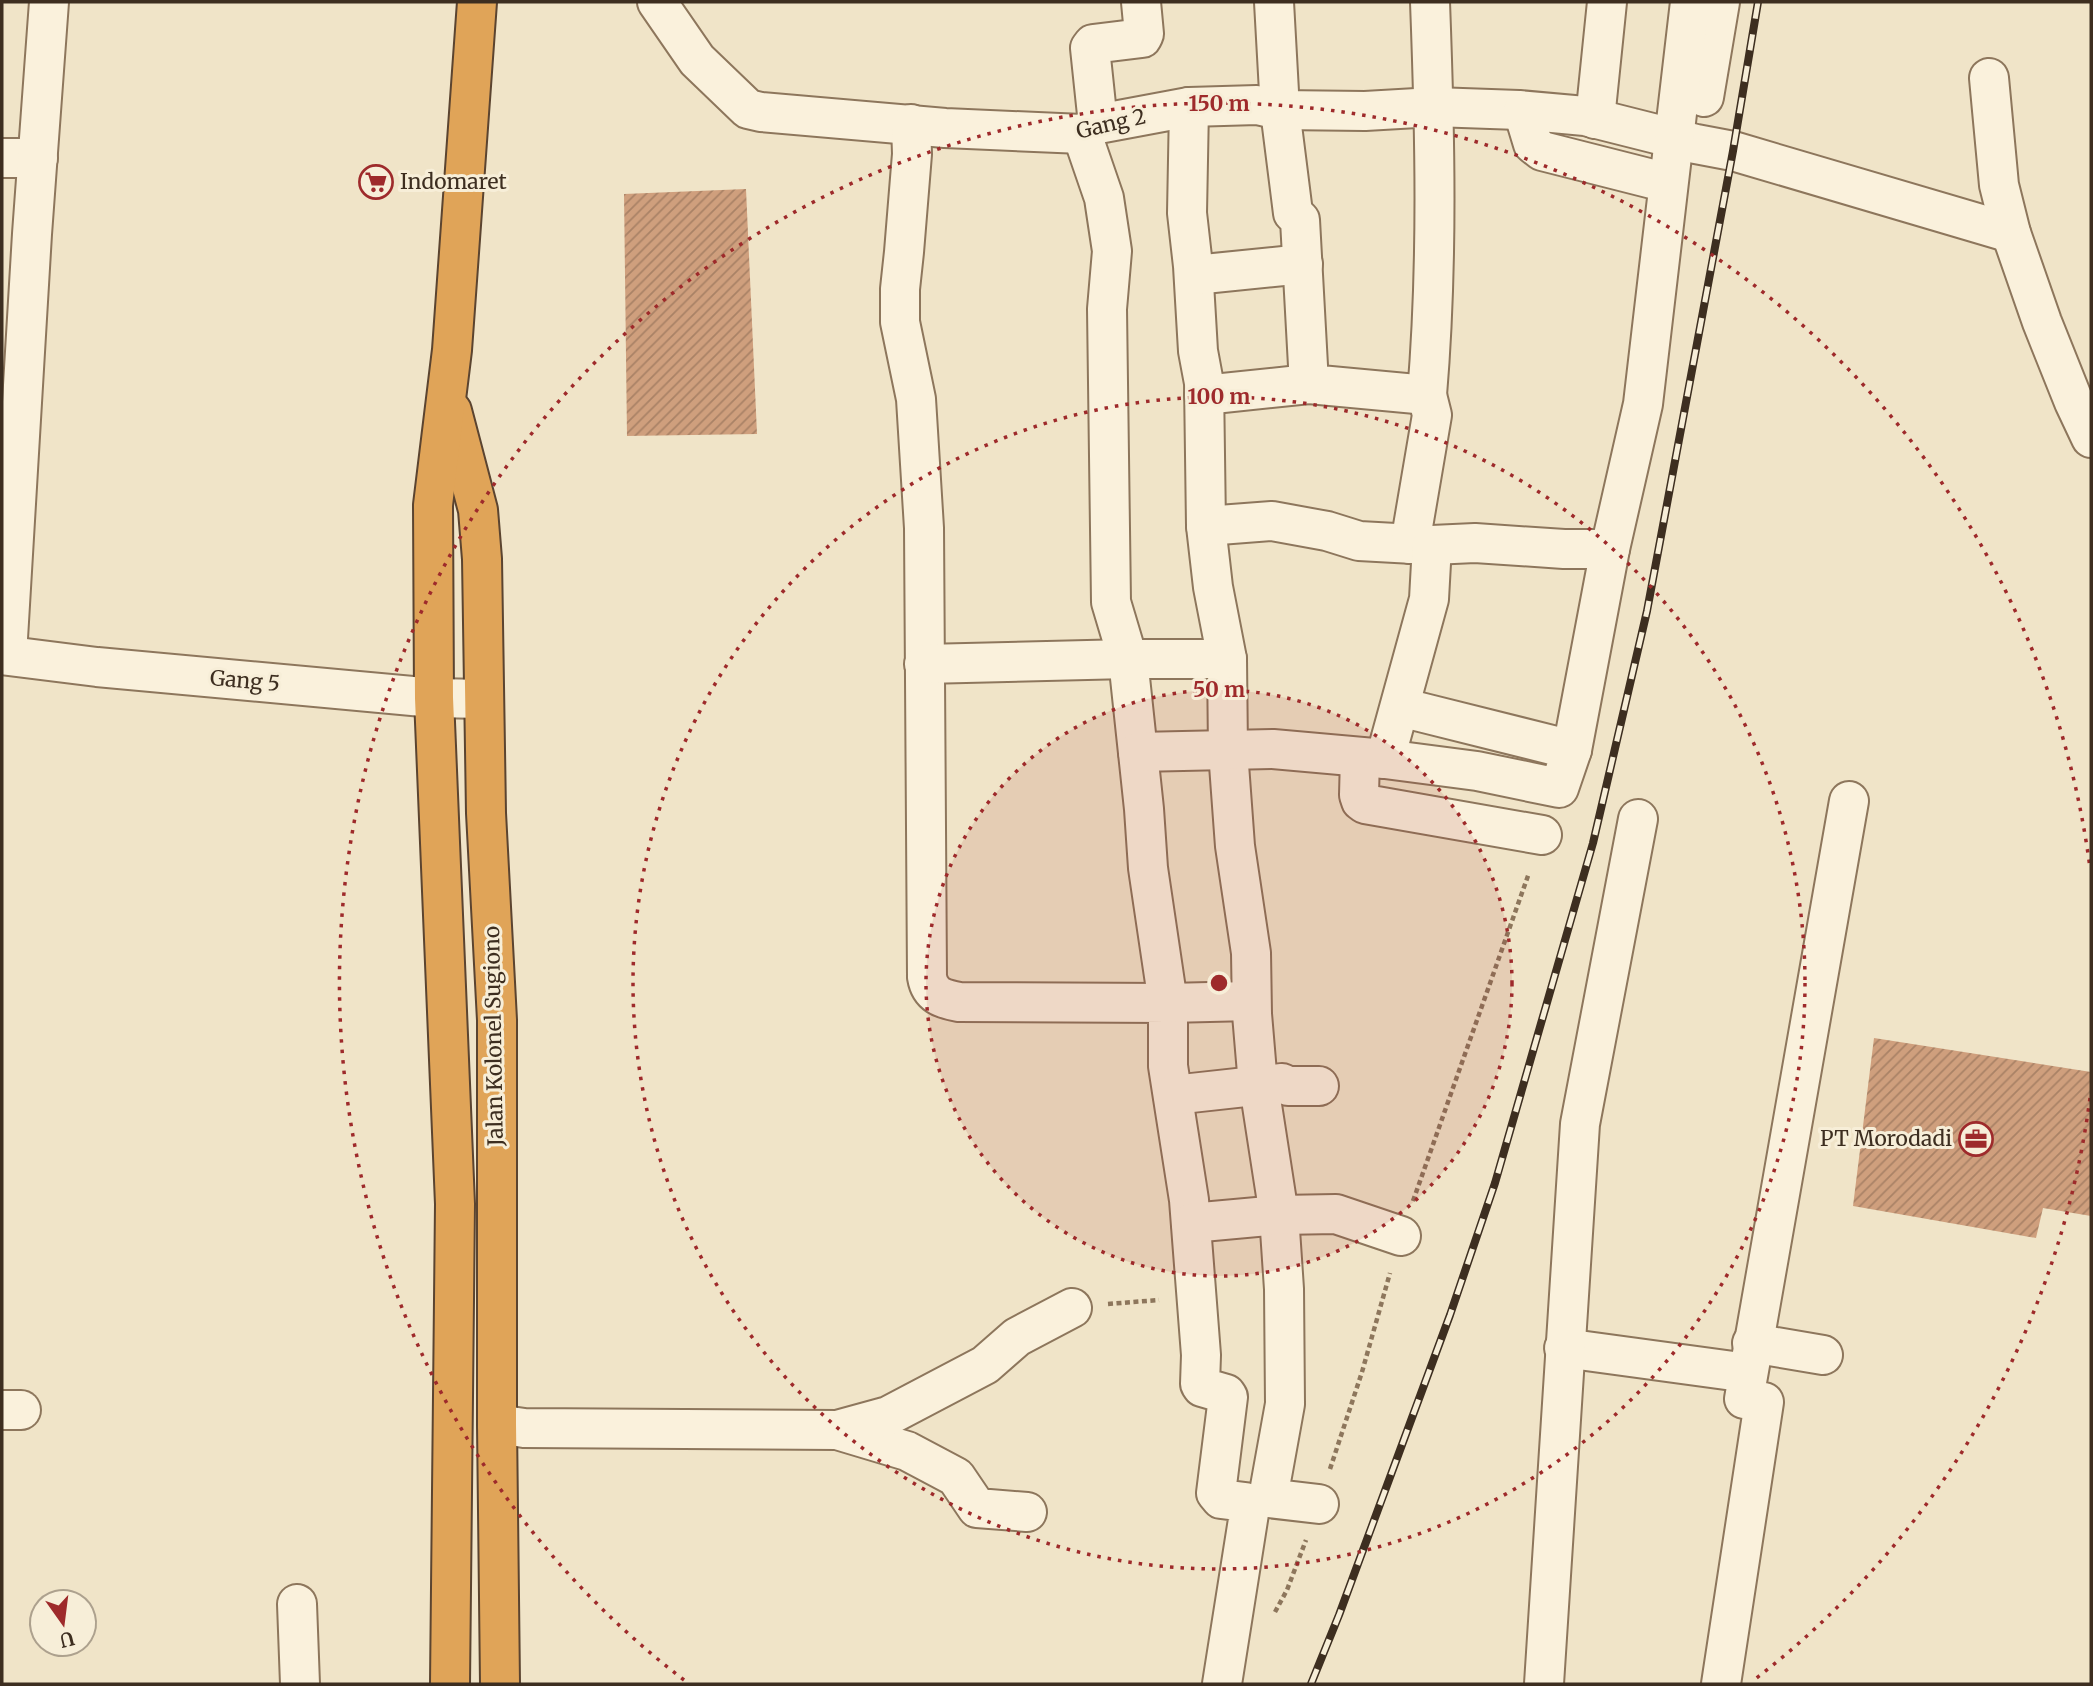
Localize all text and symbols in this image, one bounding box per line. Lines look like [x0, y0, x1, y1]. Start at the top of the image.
text: 150 m [1188, 90, 1250, 117]
street label: Gang 2 [1074, 102, 1148, 145]
supermarket icon: Indomaret [357, 163, 395, 201]
place label: Indomaret [400, 168, 507, 195]
text: 100 m [1188, 383, 1250, 410]
street label: Gang 5 [209, 664, 281, 697]
text: 50 m [1193, 676, 1245, 703]
street label: Jalan Kolonel Sugiono [478, 926, 509, 1147]
centre of rings [1207, 971, 1231, 995]
office icon: PT Morodadi [1957, 1120, 1995, 1158]
place label: PT Morodadi [1820, 1125, 1952, 1152]
north arrow [28, 1588, 98, 1658]
text: U [57, 1626, 77, 1653]

